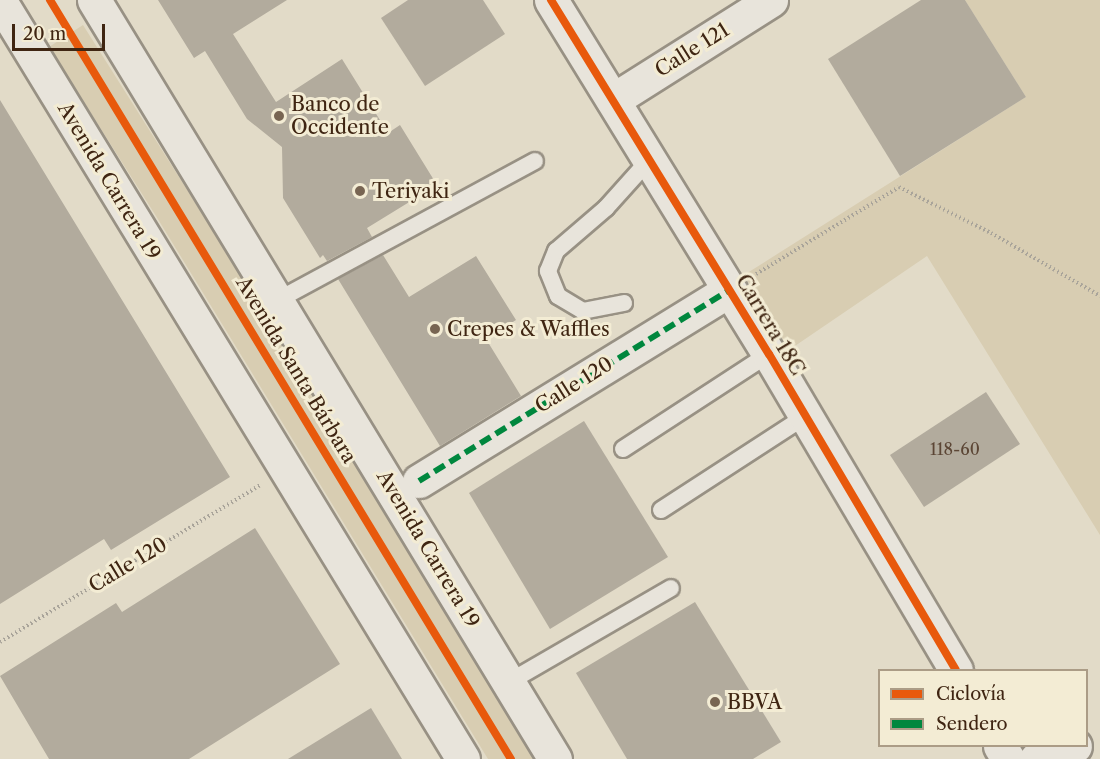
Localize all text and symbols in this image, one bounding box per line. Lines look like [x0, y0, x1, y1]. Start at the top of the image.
scale bar [15, 12, 108, 50]
street label: Calle 121 [651, 18, 733, 82]
text: 20 m [23, 23, 66, 45]
place label: Banco de Occidente [291, 92, 389, 139]
street label: Avenida Carrera 19 [52, 98, 166, 264]
marker: Banco de Occidente [272, 109, 286, 123]
place label: Teriyaki [372, 179, 449, 203]
marker: Teriyaki [353, 184, 367, 198]
street label: Carrera 18C [730, 270, 810, 380]
street label: Avenida Santa Bárbara [231, 272, 361, 468]
place label: Crepes & Waffles [447, 317, 611, 341]
marker: Crepes & Waffles [428, 322, 442, 336]
street label: Calle 120 [531, 352, 617, 418]
house number: 118-60 [930, 439, 980, 459]
street label: Avenida Carrera 19 [371, 466, 485, 632]
street label: Calle 120 [85, 532, 171, 598]
legend [878, 669, 1088, 747]
text: Ciclovía [936, 683, 1005, 705]
place label: BBVA [727, 690, 782, 714]
marker: BBVA [708, 695, 722, 709]
text: Sendero [936, 713, 1008, 735]

